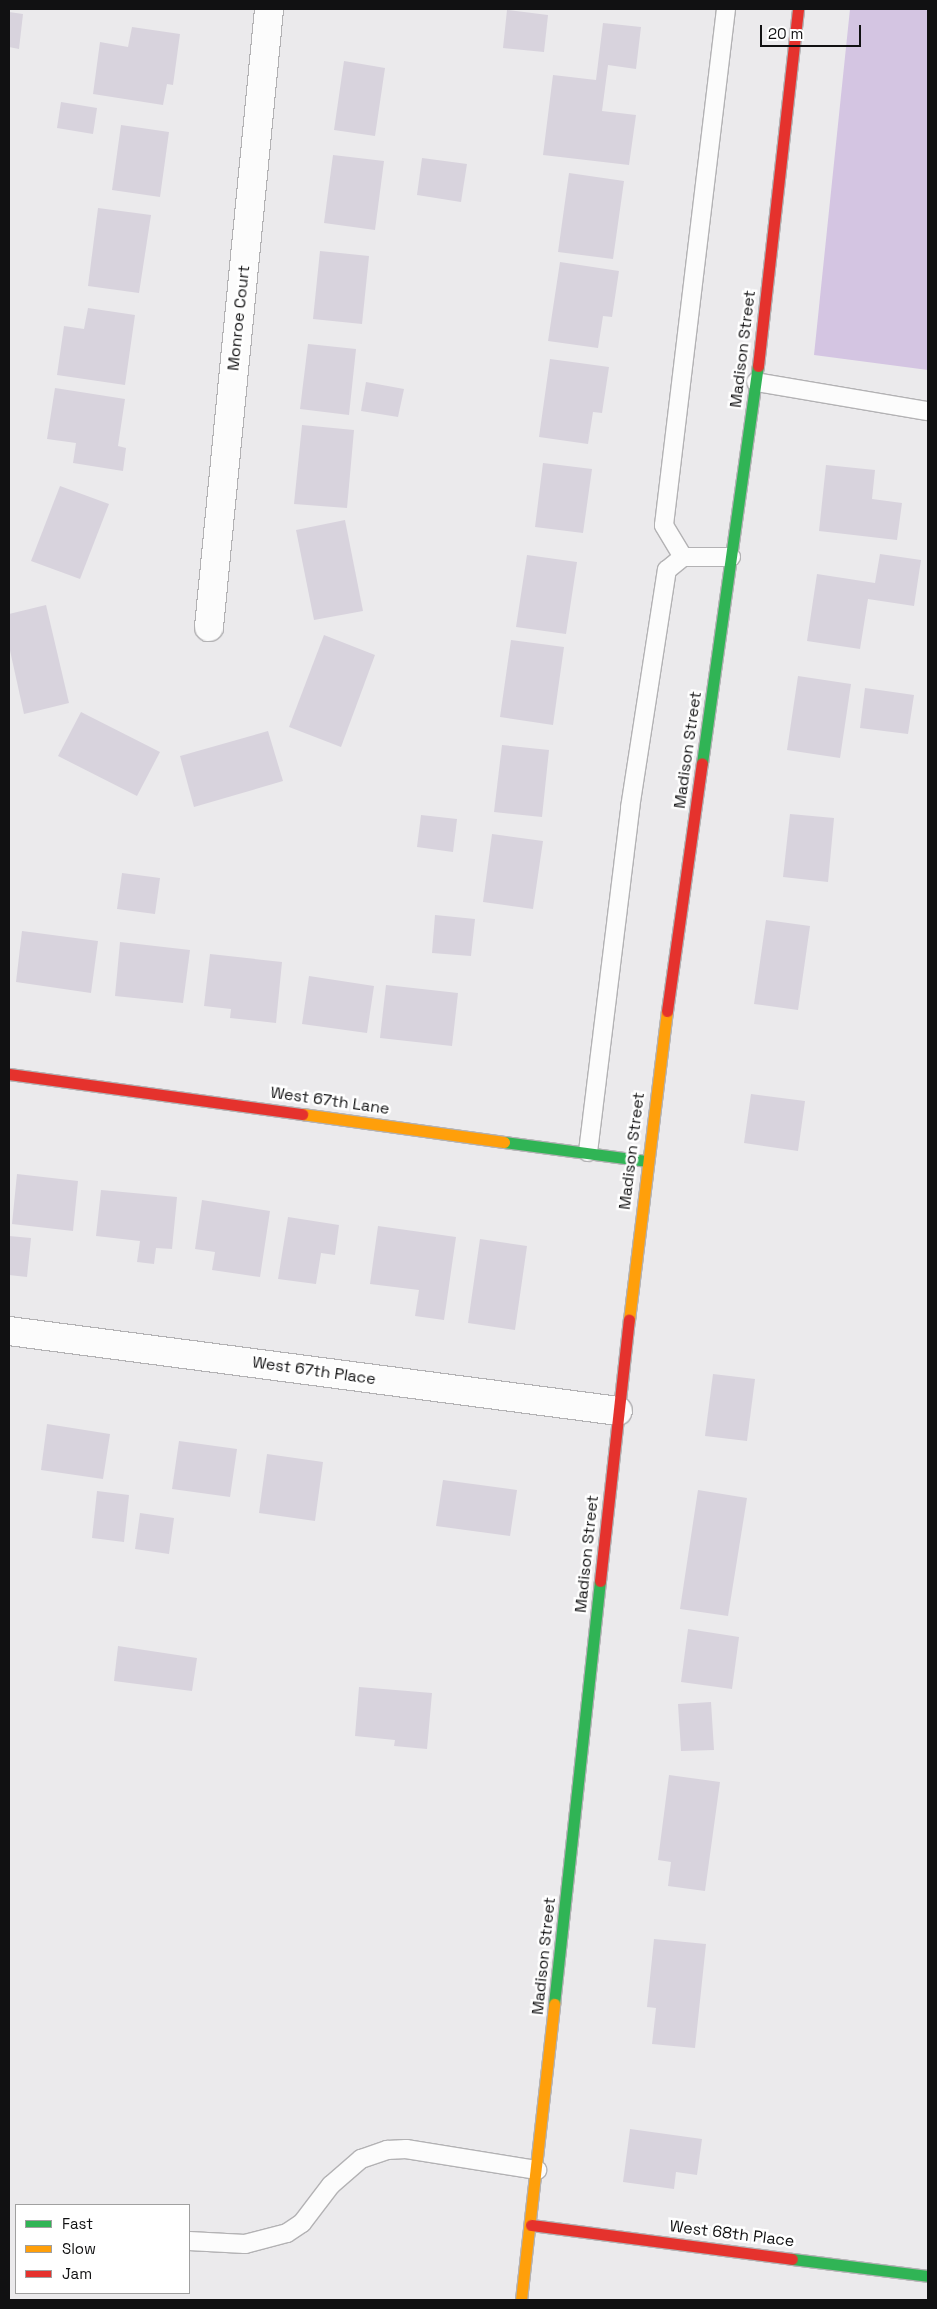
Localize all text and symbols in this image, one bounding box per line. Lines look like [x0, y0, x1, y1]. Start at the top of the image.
scale bar [762, 15, 863, 47]
text: 20 m [768, 24, 803, 43]
street label: Monroe Court [224, 264, 254, 372]
street label: Madison Street [726, 289, 760, 409]
street label: Madison Street [670, 690, 706, 810]
street label: West 67th Lane [269, 1083, 391, 1119]
street label: Madison Street [615, 1091, 649, 1211]
street label: West 67th Place [251, 1353, 377, 1389]
street label: Madison Street [571, 1494, 603, 1614]
street label: Madison Street [528, 1896, 560, 2016]
legend [15, 2204, 190, 2294]
text: Fast [62, 2214, 93, 2233]
street label: West 68th Place [669, 2217, 795, 2251]
text: Slow [62, 2239, 96, 2258]
text: Jam [62, 2264, 92, 2283]

